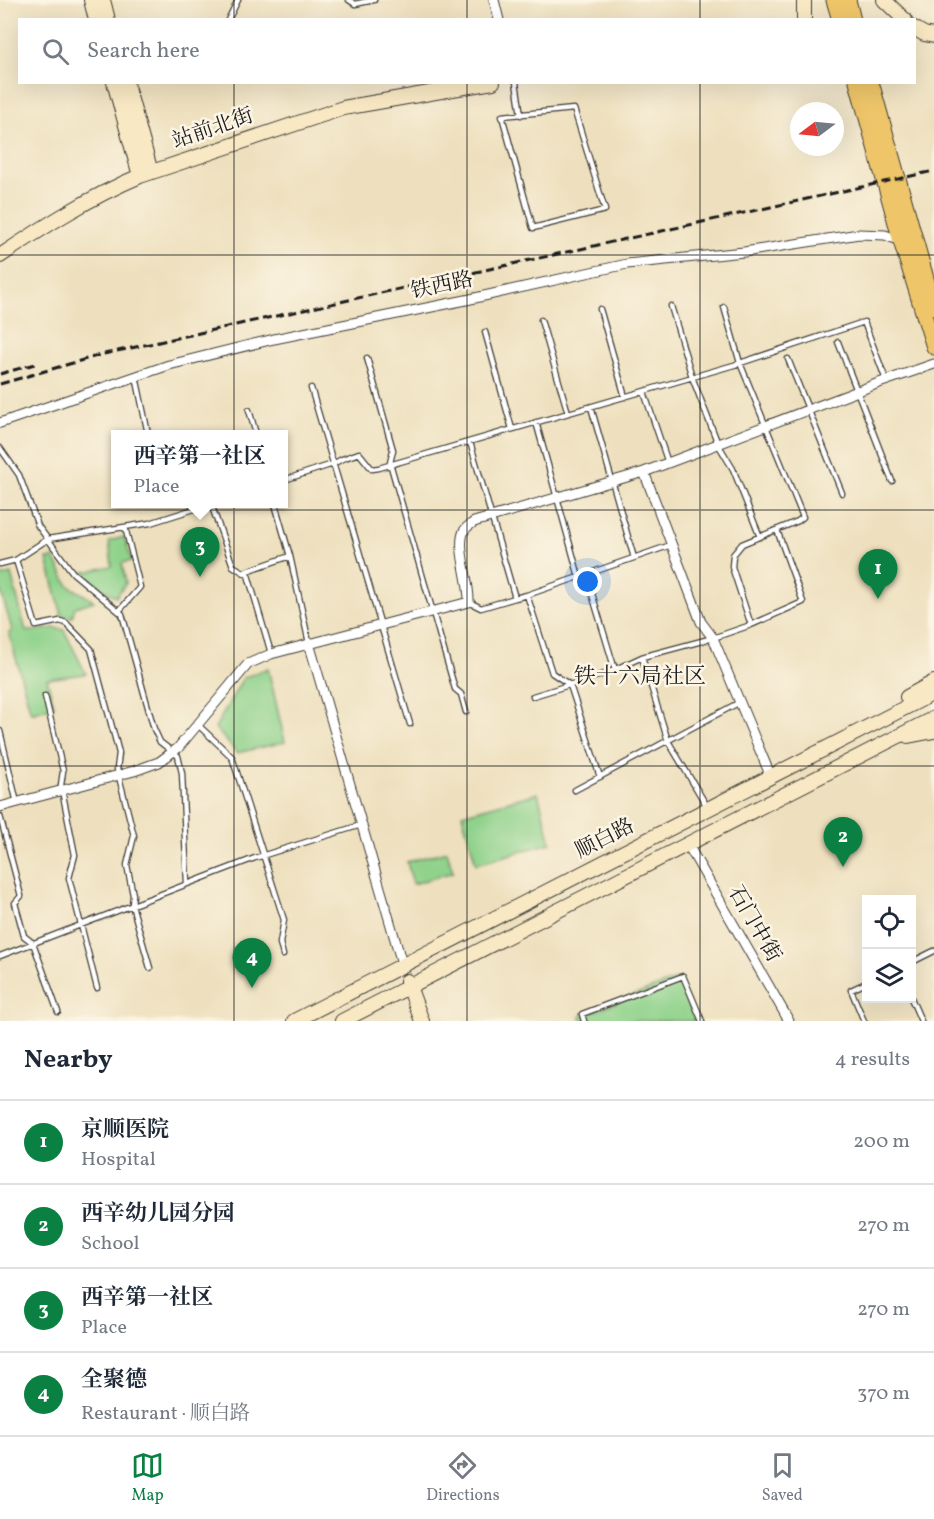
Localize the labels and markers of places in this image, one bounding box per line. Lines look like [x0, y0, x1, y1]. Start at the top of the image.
pin: 3 [180, 528, 220, 577]
pin: 1 [858, 550, 898, 599]
pin: 2 [824, 818, 862, 867]
pin: 4 [232, 938, 272, 988]

